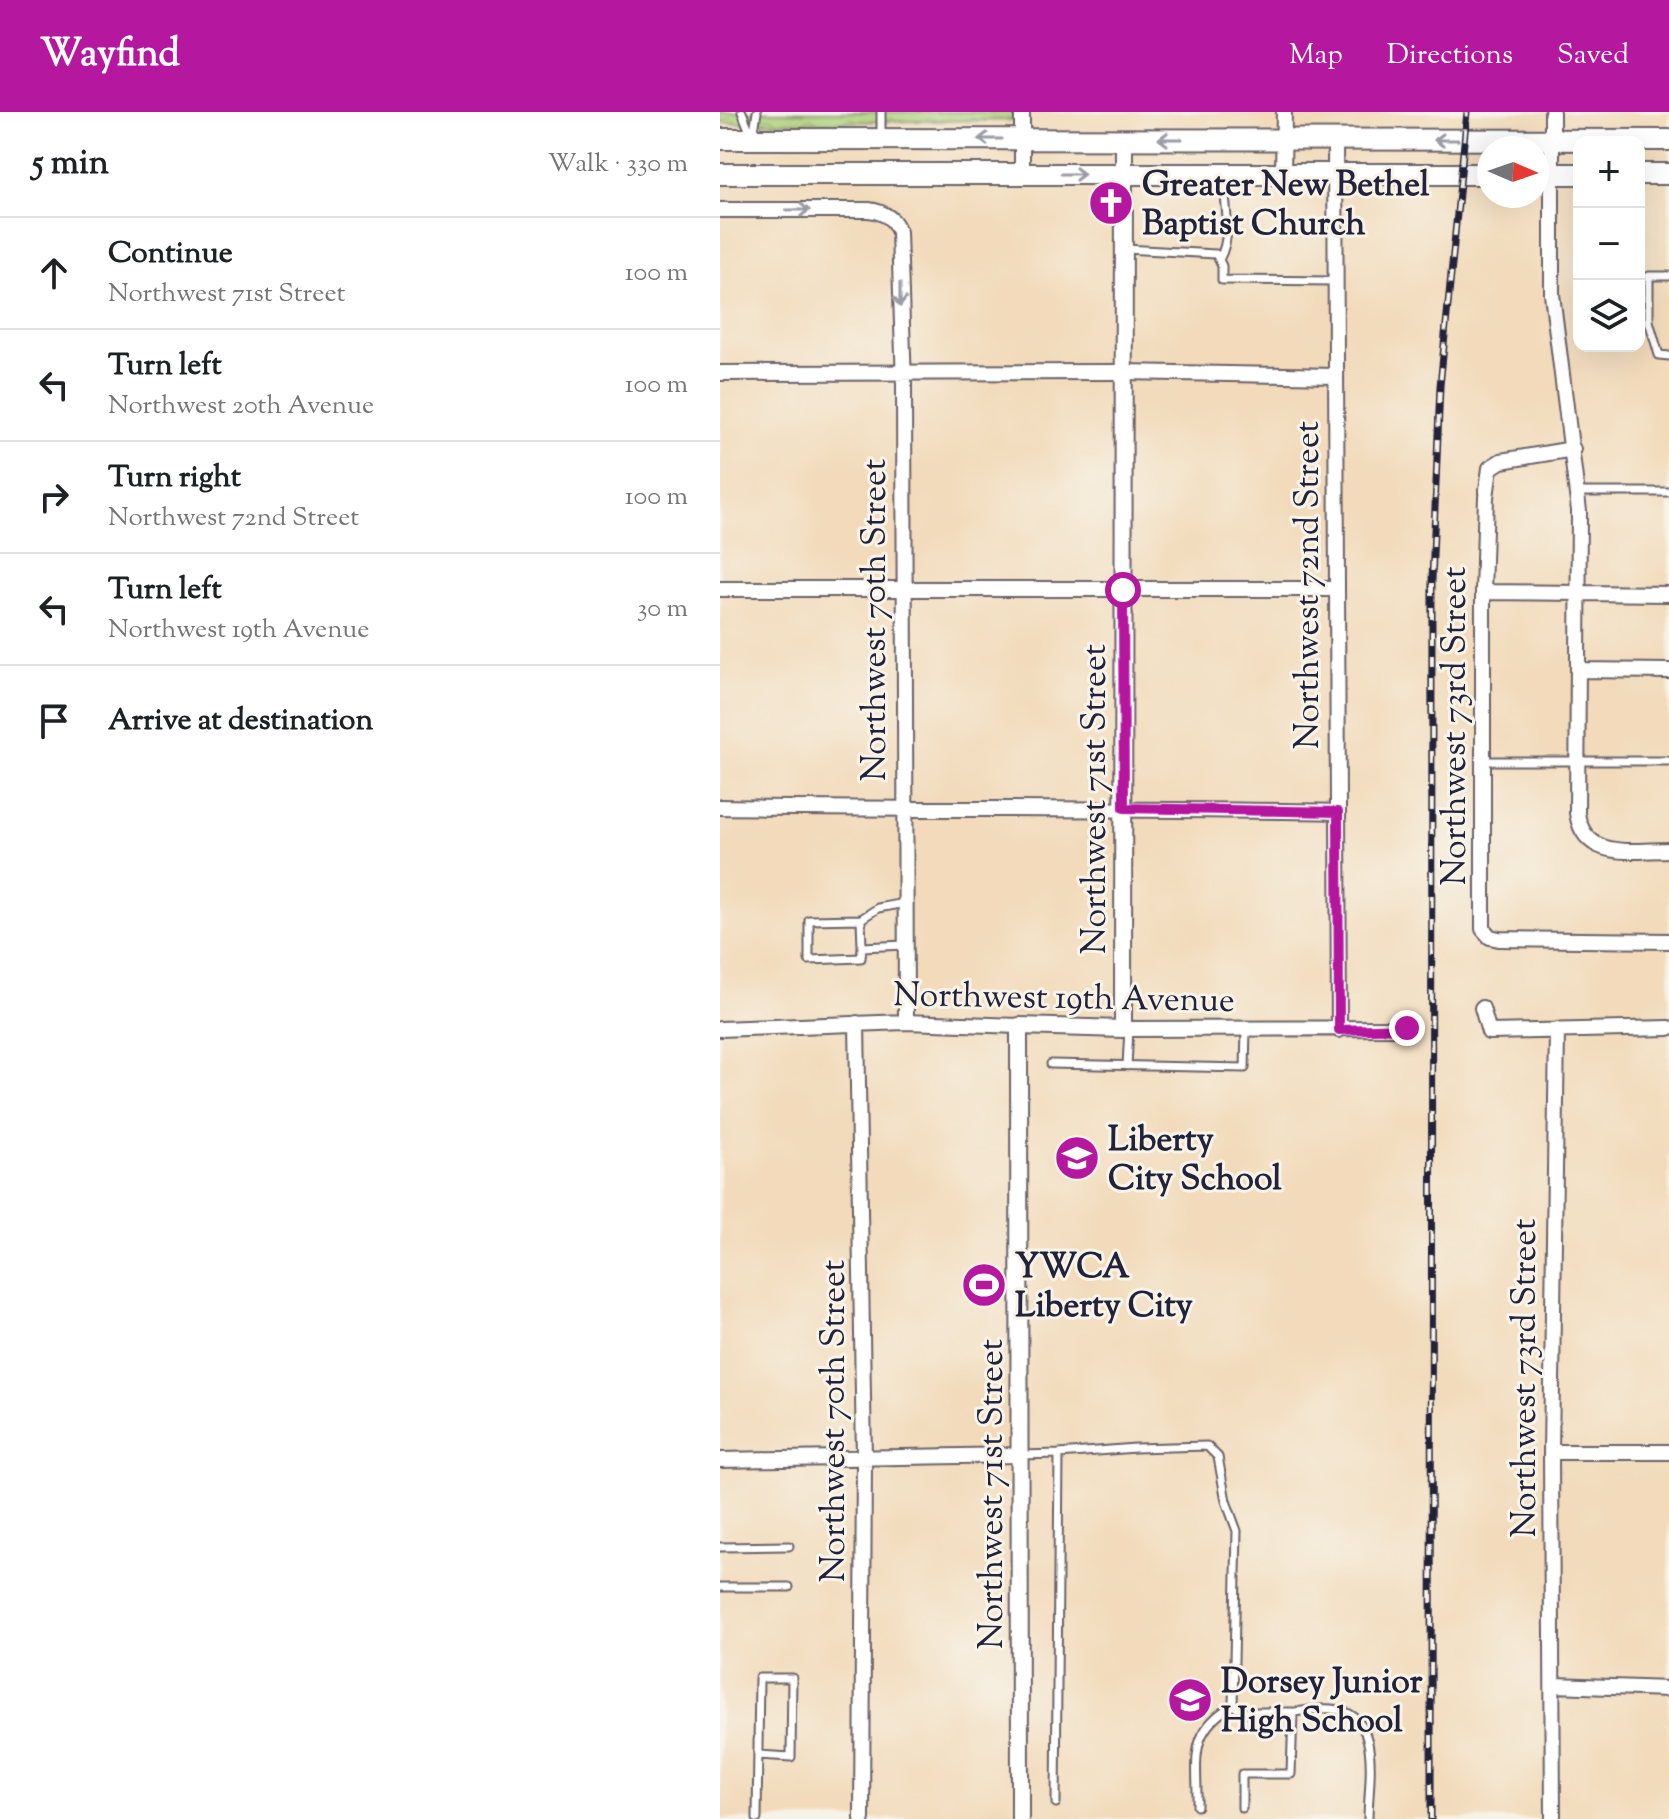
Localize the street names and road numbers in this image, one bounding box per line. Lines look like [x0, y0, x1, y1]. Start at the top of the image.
street label: Northwest 72nd Street [1285, 420, 1334, 749]
street label: Northwest 70th Street [852, 458, 901, 781]
street label: Northwest 73rd Street [1432, 566, 1481, 886]
street label: Northwest 71st Street [1072, 643, 1121, 954]
street label: Northwest 19th Avenue [893, 972, 1235, 1027]
street label: Northwest 73rd Street [1502, 1218, 1551, 1538]
street label: Northwest 70th Street [811, 1259, 860, 1582]
street label: Northwest 71st Street [969, 1338, 1018, 1649]

